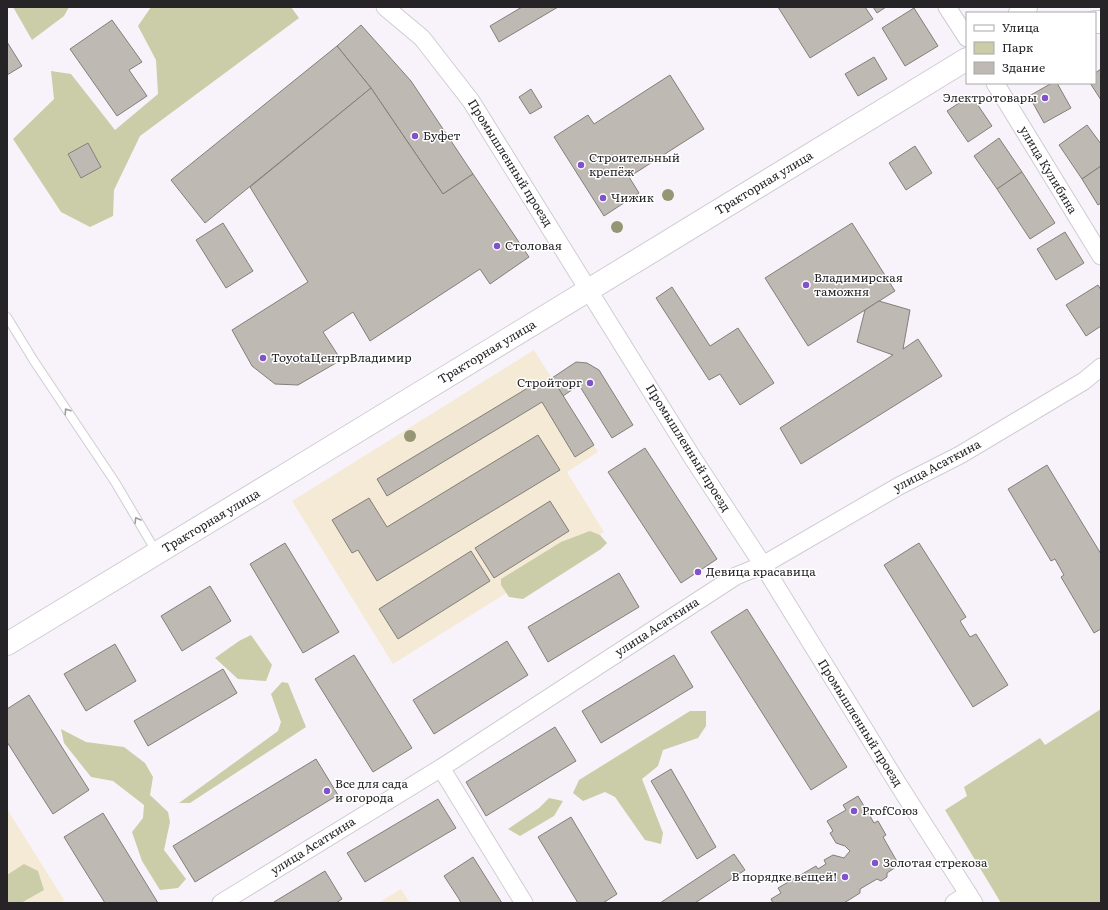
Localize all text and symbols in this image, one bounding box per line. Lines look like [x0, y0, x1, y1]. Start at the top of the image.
legend [966, 12, 1096, 84]
text: Улица [1002, 18, 1040, 36]
text: Парк [1002, 38, 1033, 56]
text: Здание [1002, 58, 1045, 76]
place label: Электротовары [943, 88, 1037, 106]
marker: Электротовары [1040, 93, 1050, 103]
street label: Промышленный проезд [464, 95, 558, 230]
street label: улица Кулибина [1015, 122, 1083, 217]
place label: Буфет [423, 126, 461, 144]
marker: Буфет [410, 131, 420, 141]
street label: Тракторная улица [711, 145, 816, 219]
place label: Строительный крепёж [589, 148, 680, 180]
marker: Строительный крепёж [576, 160, 586, 170]
place label: Чижик [611, 188, 654, 206]
marker: Чижик [598, 193, 608, 203]
place label: Столовая [505, 236, 562, 254]
marker: Столовая [492, 241, 502, 251]
place label: Владимирская таможня [814, 268, 903, 300]
marker: Владимирская таможня [801, 280, 811, 290]
street label: Тракторная улица [434, 314, 539, 388]
place label: ToyotaЦентрВладимир [271, 348, 412, 366]
marker: ToyotaЦентрВладимир [258, 353, 268, 363]
place label: Стройторг [517, 373, 582, 391]
marker: Стройторг [585, 378, 595, 388]
street label: Промышленный проезд [642, 380, 736, 515]
one-way arrow [65, 408, 72, 415]
street label: улица Асаткина [889, 434, 984, 496]
street label: Тракторная улица [158, 483, 263, 557]
one-way arrow [135, 517, 142, 524]
place label: Девица красавица [706, 562, 816, 580]
marker: Девица красавица [693, 567, 703, 577]
street label: улица Асаткина [611, 592, 703, 660]
street label: Промышленный проезд [814, 655, 908, 790]
place label: Все для сада и огорода [335, 774, 408, 806]
marker: Все для сада и огорода [322, 786, 332, 796]
place label: ProfСоюз [862, 801, 918, 819]
marker: ProfСоюз [849, 806, 859, 816]
street label: улица Асаткина [266, 811, 359, 879]
place label: Золотая стрекоза [883, 853, 988, 871]
marker: Золотая стрекоза [870, 858, 880, 868]
place label: В порядке вещей! [732, 867, 837, 885]
marker: В порядке вещей! [840, 872, 850, 882]

